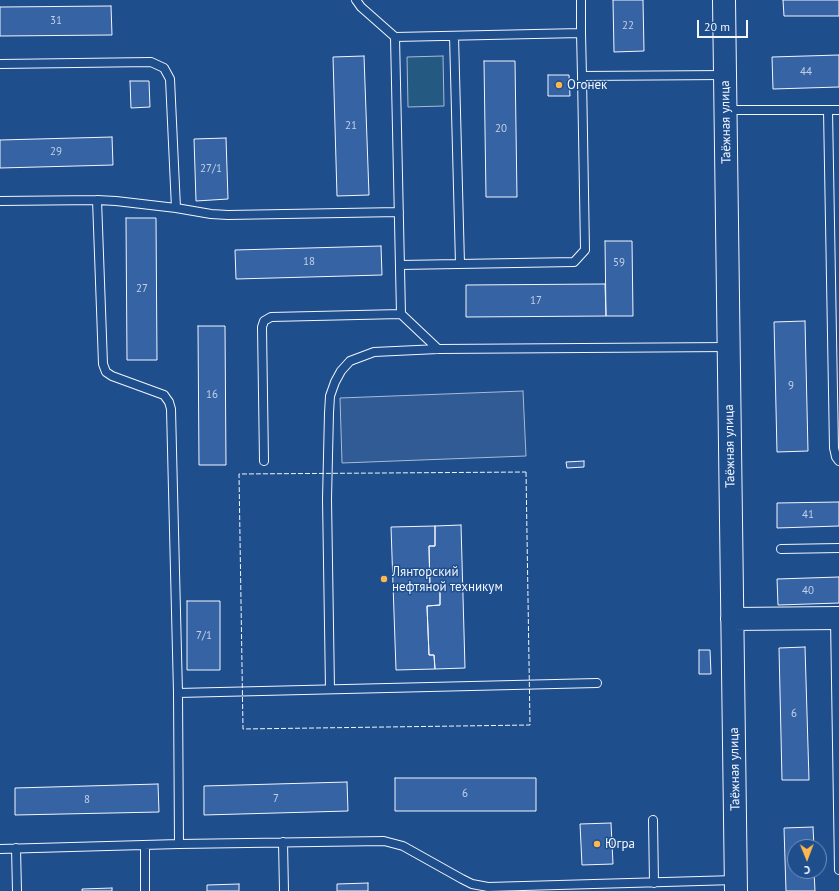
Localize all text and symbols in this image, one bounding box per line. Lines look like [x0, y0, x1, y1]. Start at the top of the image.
scale bar [699, 12, 750, 38]
house number: 31 [50, 14, 62, 28]
house number: 22 [622, 19, 634, 33]
text: 20 m [704, 19, 730, 34]
house number: 44 [800, 65, 812, 79]
place label: Огонек [567, 77, 607, 93]
marker: Огонек [554, 80, 564, 90]
street label: Таёжная улица [717, 80, 735, 164]
house number: 21 [345, 119, 357, 133]
house number: 20 [495, 122, 507, 136]
house number: 29 [50, 145, 62, 159]
house number: 27/1 [200, 162, 222, 176]
house number: 18 [303, 255, 315, 269]
house number: 59 [613, 256, 625, 270]
house number: 27 [136, 282, 148, 296]
house number: 17 [530, 294, 542, 308]
house number: 9 [788, 379, 794, 393]
house number: 16 [206, 388, 218, 402]
street label: Таёжная улица [721, 404, 739, 488]
house number: 41 [802, 508, 814, 522]
place label: Лянторский нефтяной техникум [392, 564, 503, 595]
marker: Лянторский нефтяной техникум [379, 574, 389, 584]
house number: 40 [802, 584, 814, 598]
house number: 7/1 [196, 629, 212, 643]
house number: 6 [791, 707, 797, 721]
street label: Таёжная улица [726, 727, 744, 811]
house number: 6 [462, 787, 468, 801]
house number: 7 [273, 792, 279, 806]
house number: 8 [84, 793, 90, 807]
place label: Югра [605, 836, 635, 852]
marker: Югра [592, 839, 602, 849]
north arrow [787, 839, 827, 879]
text: С [804, 863, 810, 877]

